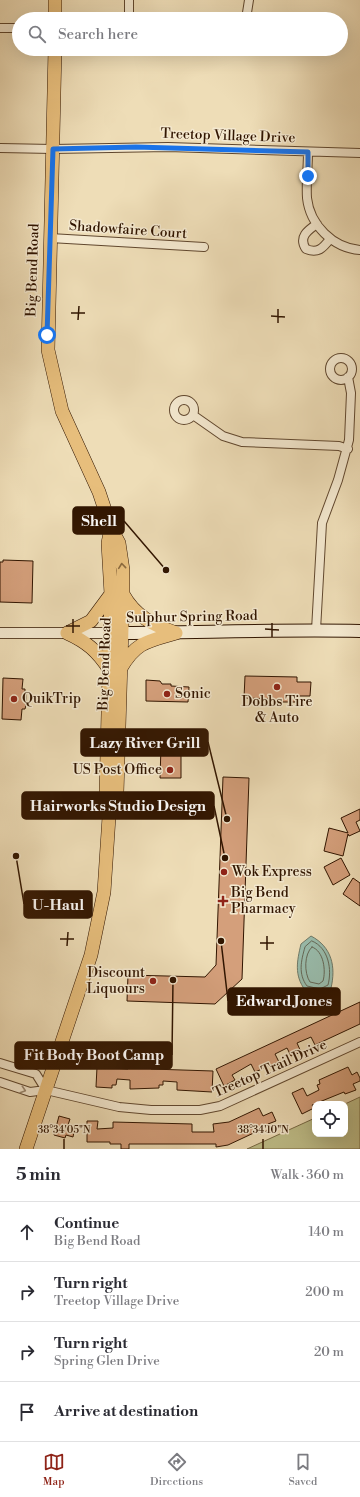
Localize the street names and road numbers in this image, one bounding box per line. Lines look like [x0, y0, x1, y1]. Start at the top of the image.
street label: Treetop Village Drive [160, 125, 296, 147]
street label: Shadowfaire Court [68, 217, 188, 243]
street label: Big Bend Road [22, 223, 44, 318]
street label: Sulphur Spring Road [126, 607, 258, 627]
street label: Big Bend Road [94, 617, 116, 712]
street label: Treetop Trail Drive [210, 1036, 330, 1102]

